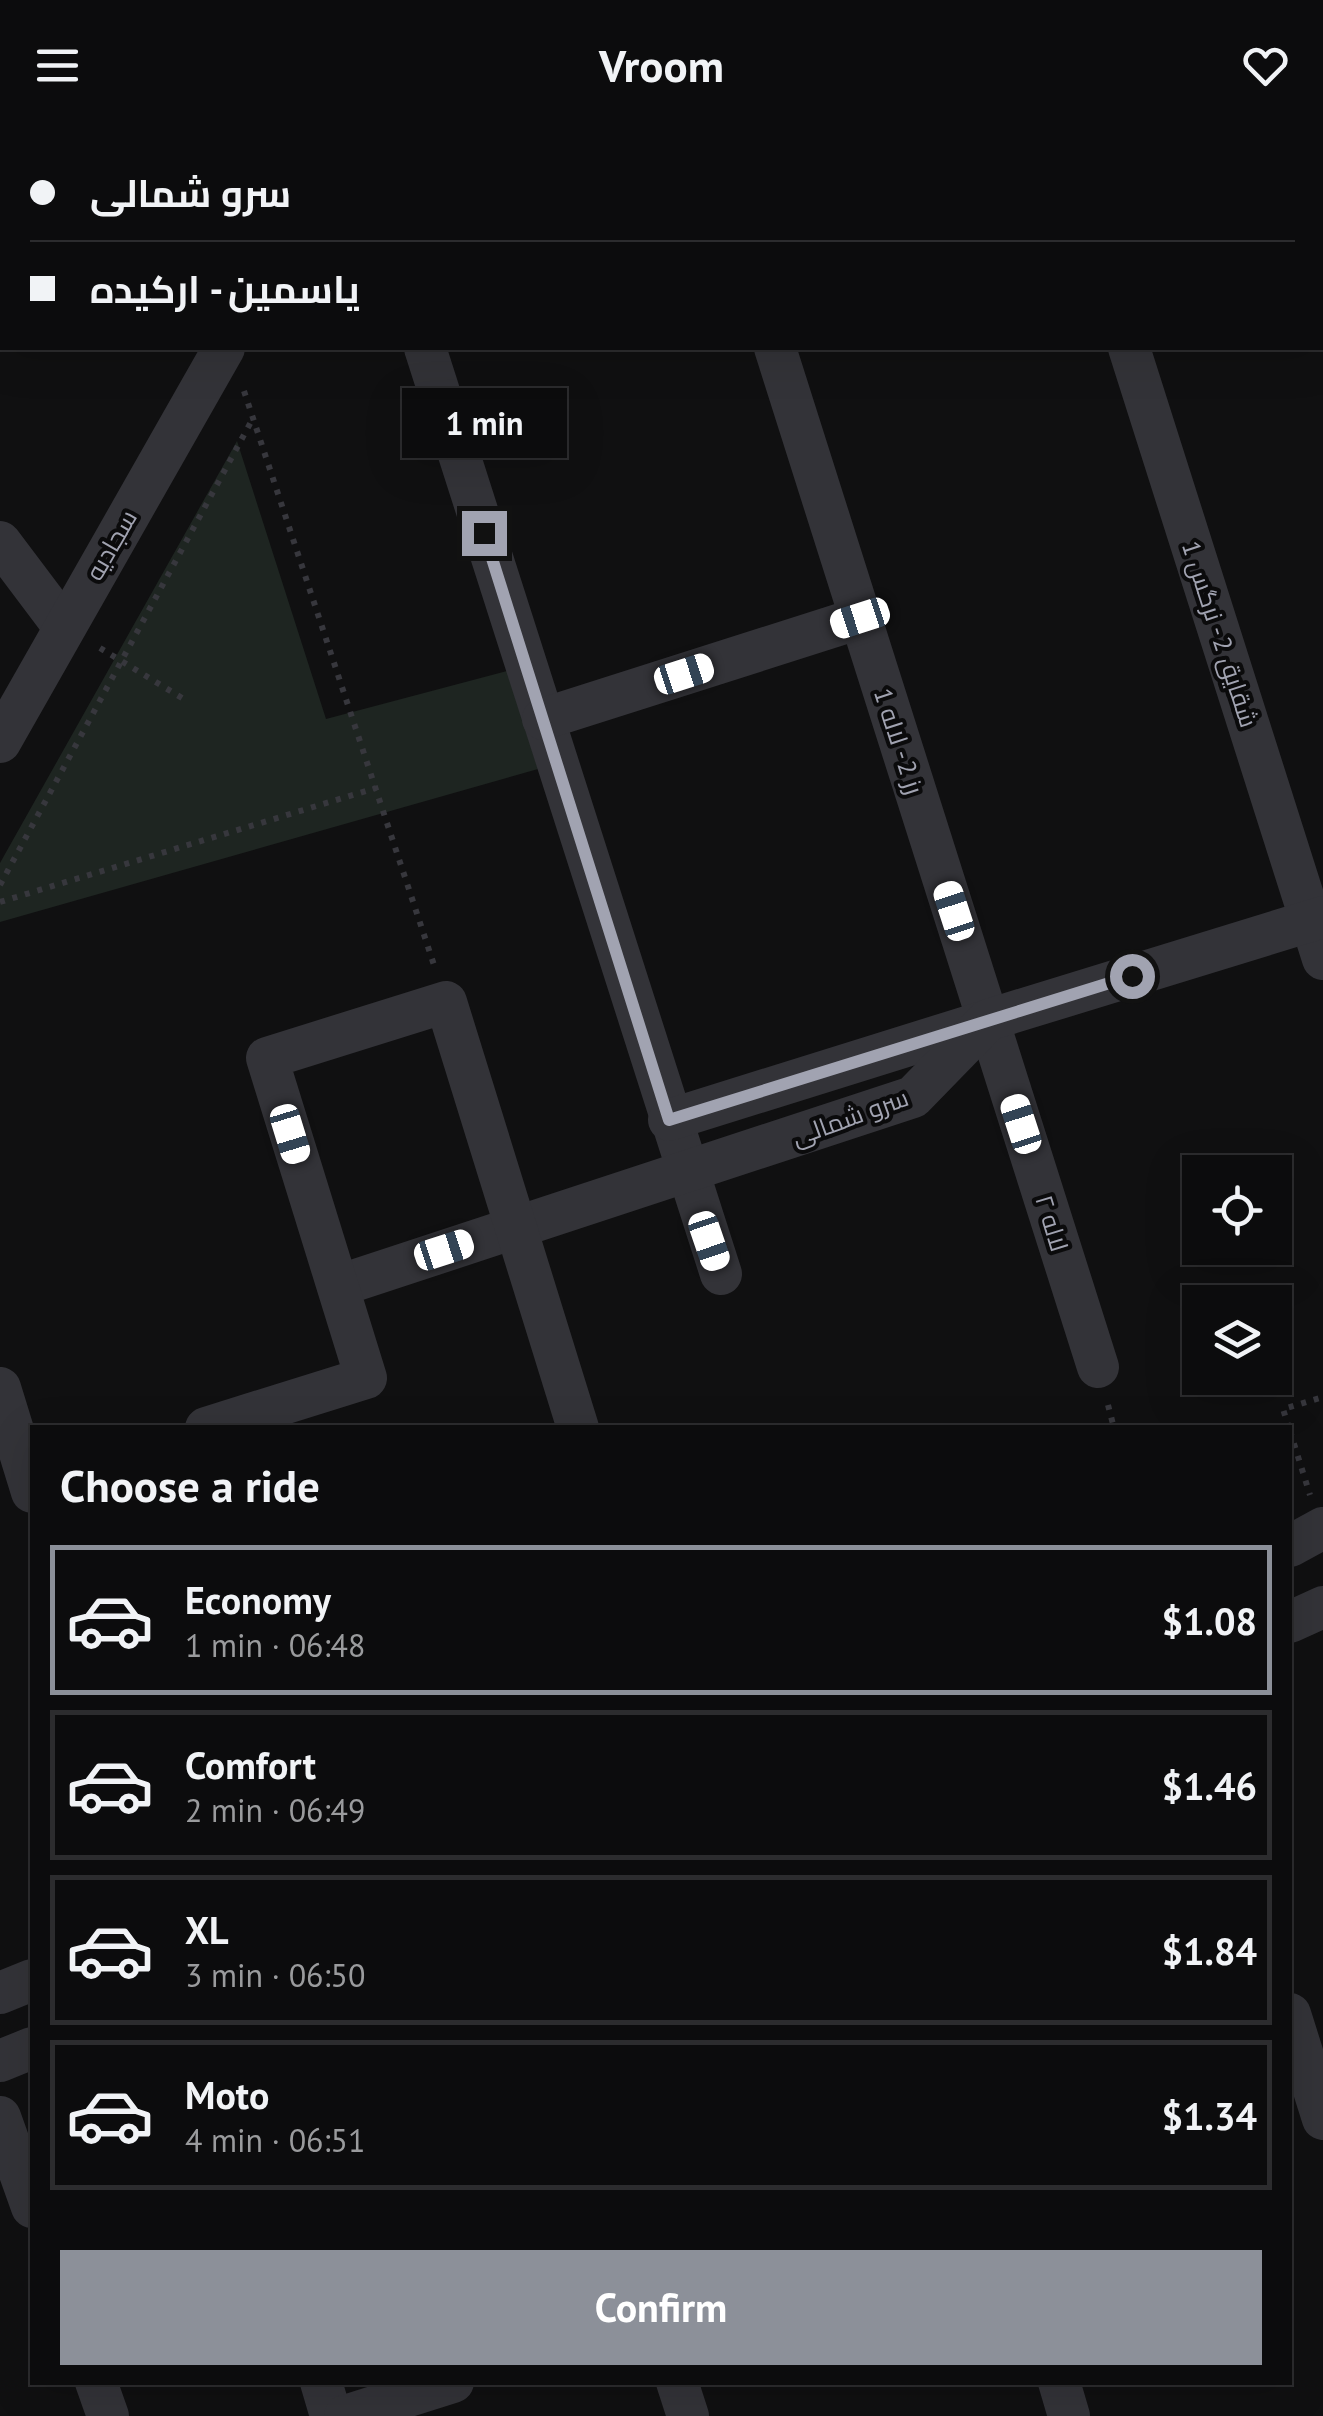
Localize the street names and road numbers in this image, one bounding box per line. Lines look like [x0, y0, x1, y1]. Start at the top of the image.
street label: سجادیه [78, 504, 144, 586]
street label: شقایق 2 - نرگس 1 [1175, 537, 1265, 731]
street label: رز 2 - لاله 1 [867, 684, 931, 798]
street label: سرو شمالی [787, 1081, 913, 1153]
street label: لاله ۲ [1028, 1191, 1076, 1255]

